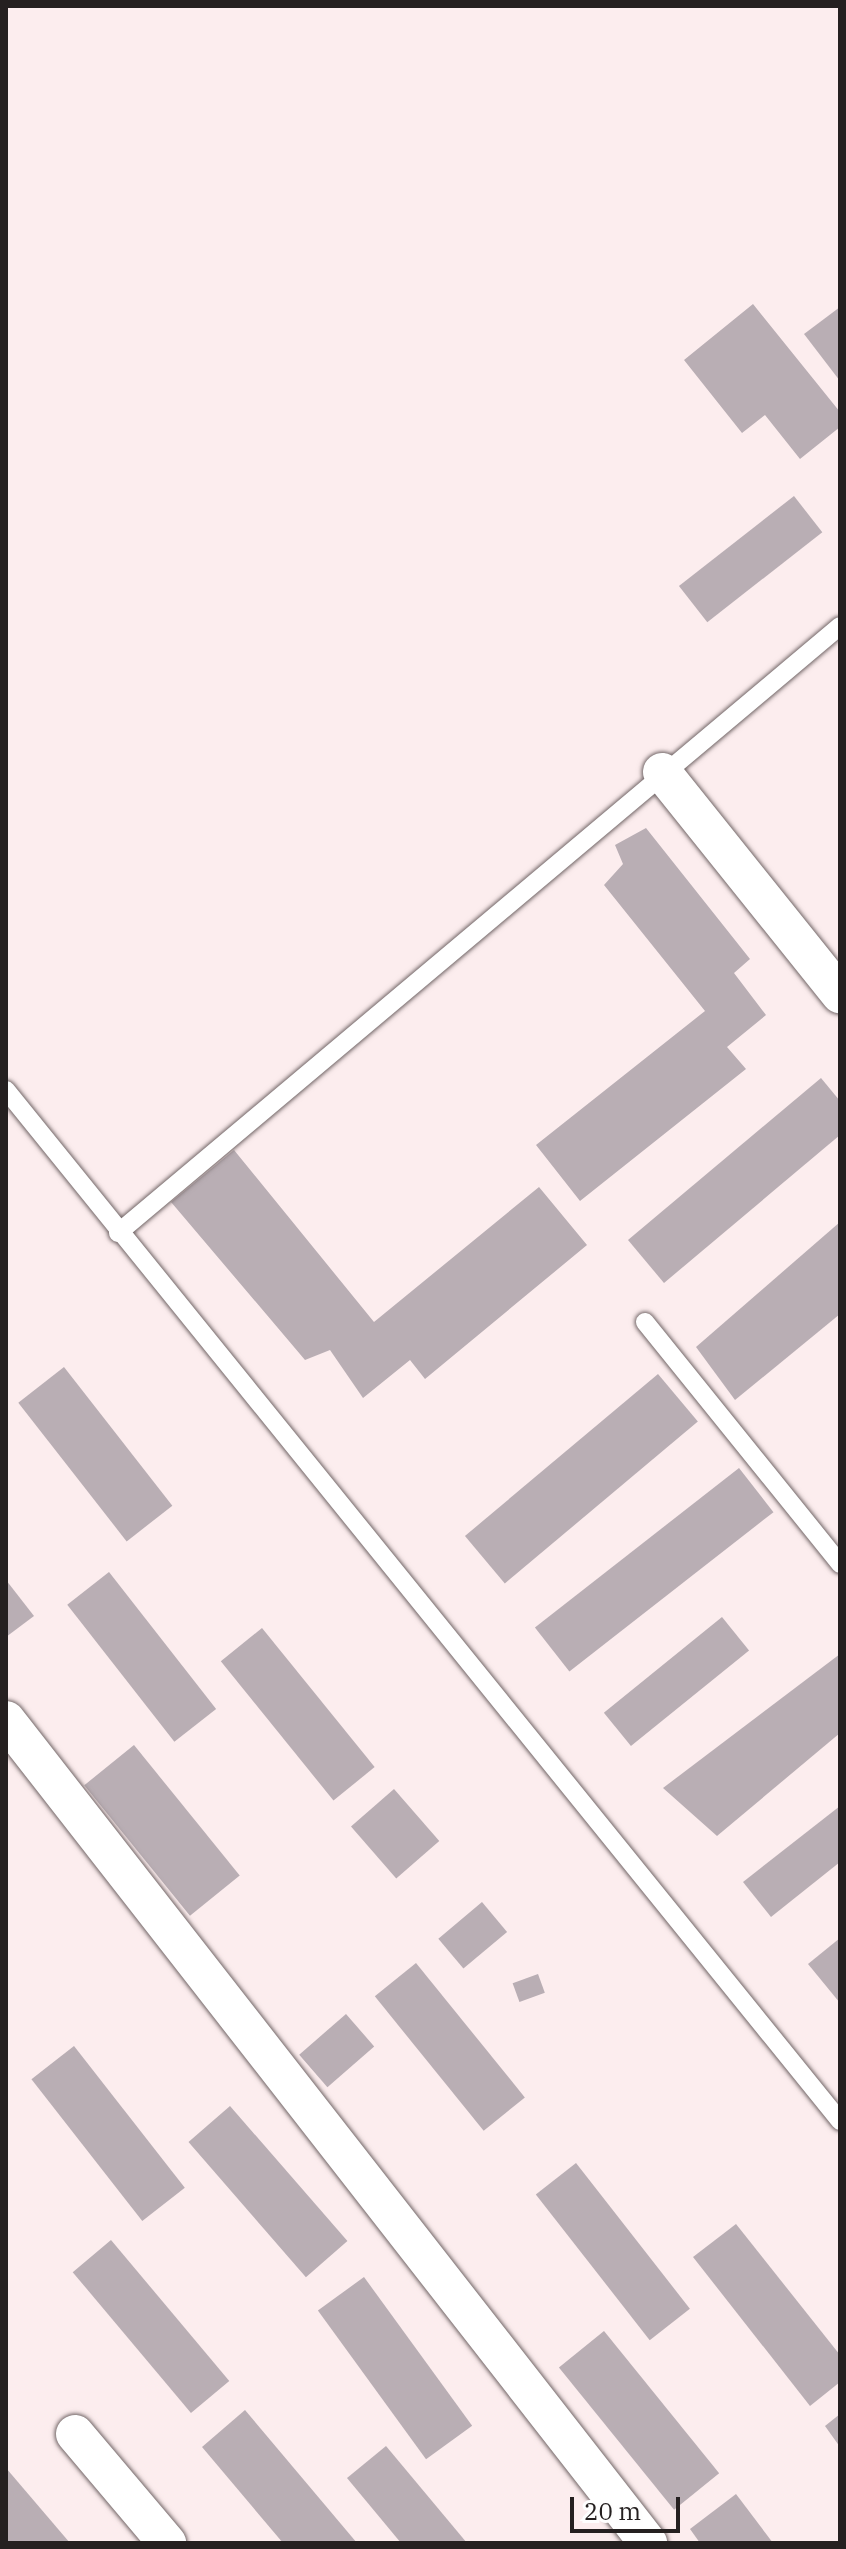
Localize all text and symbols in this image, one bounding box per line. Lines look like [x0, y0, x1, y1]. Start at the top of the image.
scale bar [574, 2481, 684, 2531]
text: 20 m [584, 2495, 641, 2527]

